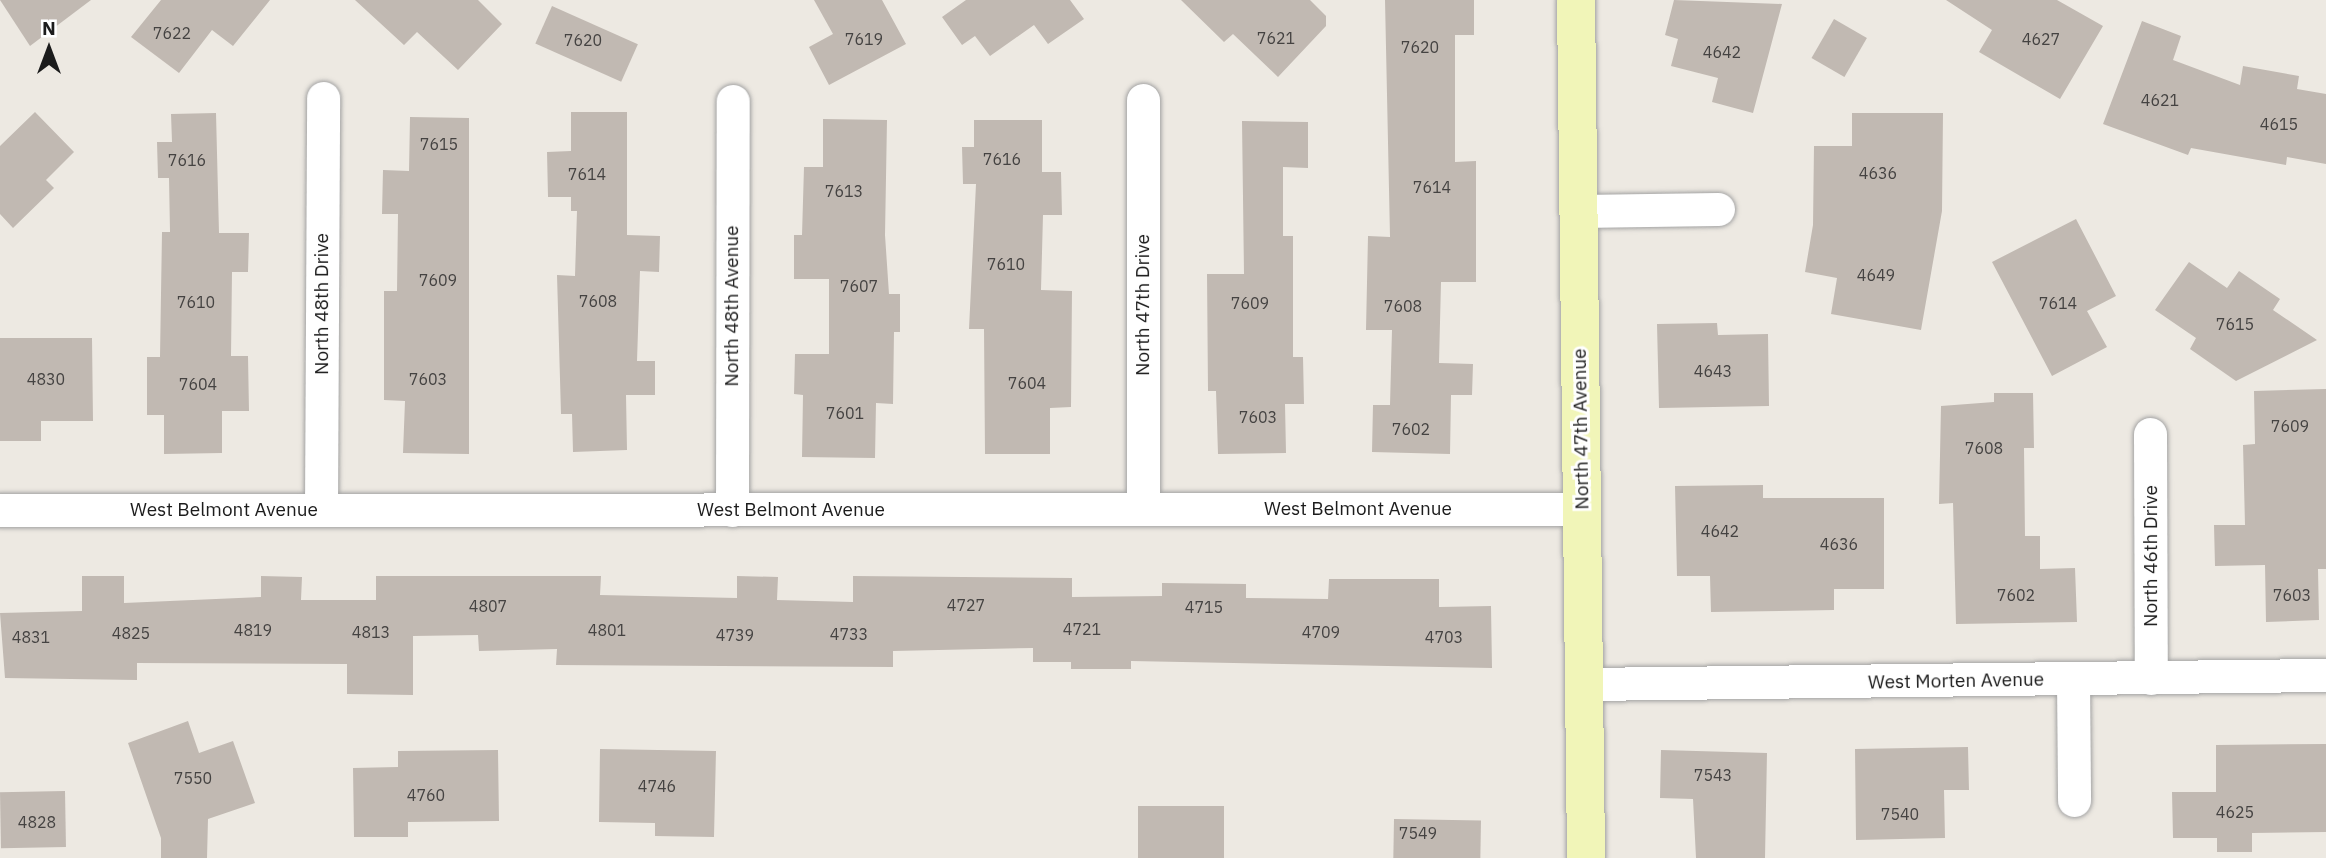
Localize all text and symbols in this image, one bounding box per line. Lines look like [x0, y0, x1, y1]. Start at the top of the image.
north arrow [14, 14, 84, 84]
text: N [42, 16, 56, 40]
house number: 7622 [153, 23, 191, 43]
house number: 7621 [1257, 28, 1295, 48]
house number: 7619 [845, 29, 883, 49]
house number: 4627 [2022, 29, 2060, 49]
house number: 7620 [564, 30, 602, 50]
house number: 7620 [1401, 37, 1439, 57]
house number: 4642 [1703, 42, 1741, 62]
house number: 4621 [2141, 90, 2179, 110]
house number: 4615 [2260, 114, 2298, 134]
house number: 7615 [420, 134, 458, 154]
house number: 7616 [983, 149, 1021, 169]
house number: 7616 [168, 150, 206, 170]
house number: 4636 [1859, 163, 1897, 183]
house number: 7614 [568, 164, 606, 184]
house number: 7614 [1413, 177, 1451, 197]
house number: 7613 [825, 181, 863, 201]
street label: North 48th Avenue [721, 225, 743, 387]
street label: North 48th Drive [311, 233, 333, 375]
street label: North 47th Drive [1132, 234, 1154, 376]
house number: 7610 [987, 254, 1025, 274]
house number: 4649 [1857, 265, 1895, 285]
house number: 7609 [419, 270, 457, 290]
house number: 7607 [840, 276, 878, 296]
house number: 7608 [579, 291, 617, 311]
house number: 7610 [177, 292, 215, 312]
house number: 7609 [1231, 293, 1269, 313]
house number: 7614 [2039, 293, 2077, 313]
house number: 7608 [1384, 296, 1422, 316]
house number: 7615 [2216, 314, 2254, 334]
street label: North 47th Avenue [1568, 348, 1594, 510]
house number: 4643 [1694, 361, 1732, 381]
house number: 4830 [27, 369, 65, 389]
house number: 7603 [409, 369, 447, 389]
house number: 7604 [1008, 373, 1046, 393]
house number: 7604 [179, 374, 217, 394]
house number: 7601 [826, 403, 864, 423]
house number: 7603 [1239, 407, 1277, 427]
house number: 7609 [2271, 416, 2309, 436]
house number: 7602 [1392, 419, 1430, 439]
house number: 7608 [1965, 438, 2003, 458]
street label: North 46th Drive [2140, 485, 2162, 627]
street label: West Belmont Avenue [1264, 498, 1452, 520]
street label: West Belmont Avenue [130, 499, 318, 521]
street label: West Belmont Avenue [697, 499, 885, 521]
house number: 4642 [1701, 521, 1739, 541]
house number: 4636 [1820, 534, 1858, 554]
house number: 7602 [1997, 585, 2035, 605]
house number: 7603 [2273, 585, 2311, 605]
house number: 4727 [947, 595, 985, 615]
house number: 4807 [469, 596, 507, 616]
house number: 4715 [1185, 597, 1223, 617]
house number: 4721 [1063, 619, 1101, 639]
house number: 4819 [234, 620, 272, 640]
house number: 4801 [588, 620, 626, 640]
house number: 4813 [352, 622, 390, 642]
house number: 4709 [1302, 622, 1340, 642]
house number: 4825 [112, 623, 150, 643]
house number: 4733 [830, 624, 868, 644]
house number: 4739 [716, 625, 754, 645]
house number: 4831 [12, 627, 50, 647]
house number: 4703 [1425, 627, 1463, 647]
street label: West Morten Avenue [1868, 668, 2044, 694]
house number: 7543 [1694, 765, 1732, 785]
house number: 7550 [174, 768, 212, 788]
house number: 4746 [638, 776, 676, 796]
house number: 4760 [407, 785, 445, 805]
house number: 4625 [2216, 802, 2254, 822]
house number: 7540 [1881, 804, 1919, 824]
house number: 4828 [18, 812, 56, 832]
house number: 7549 [1399, 823, 1437, 843]

